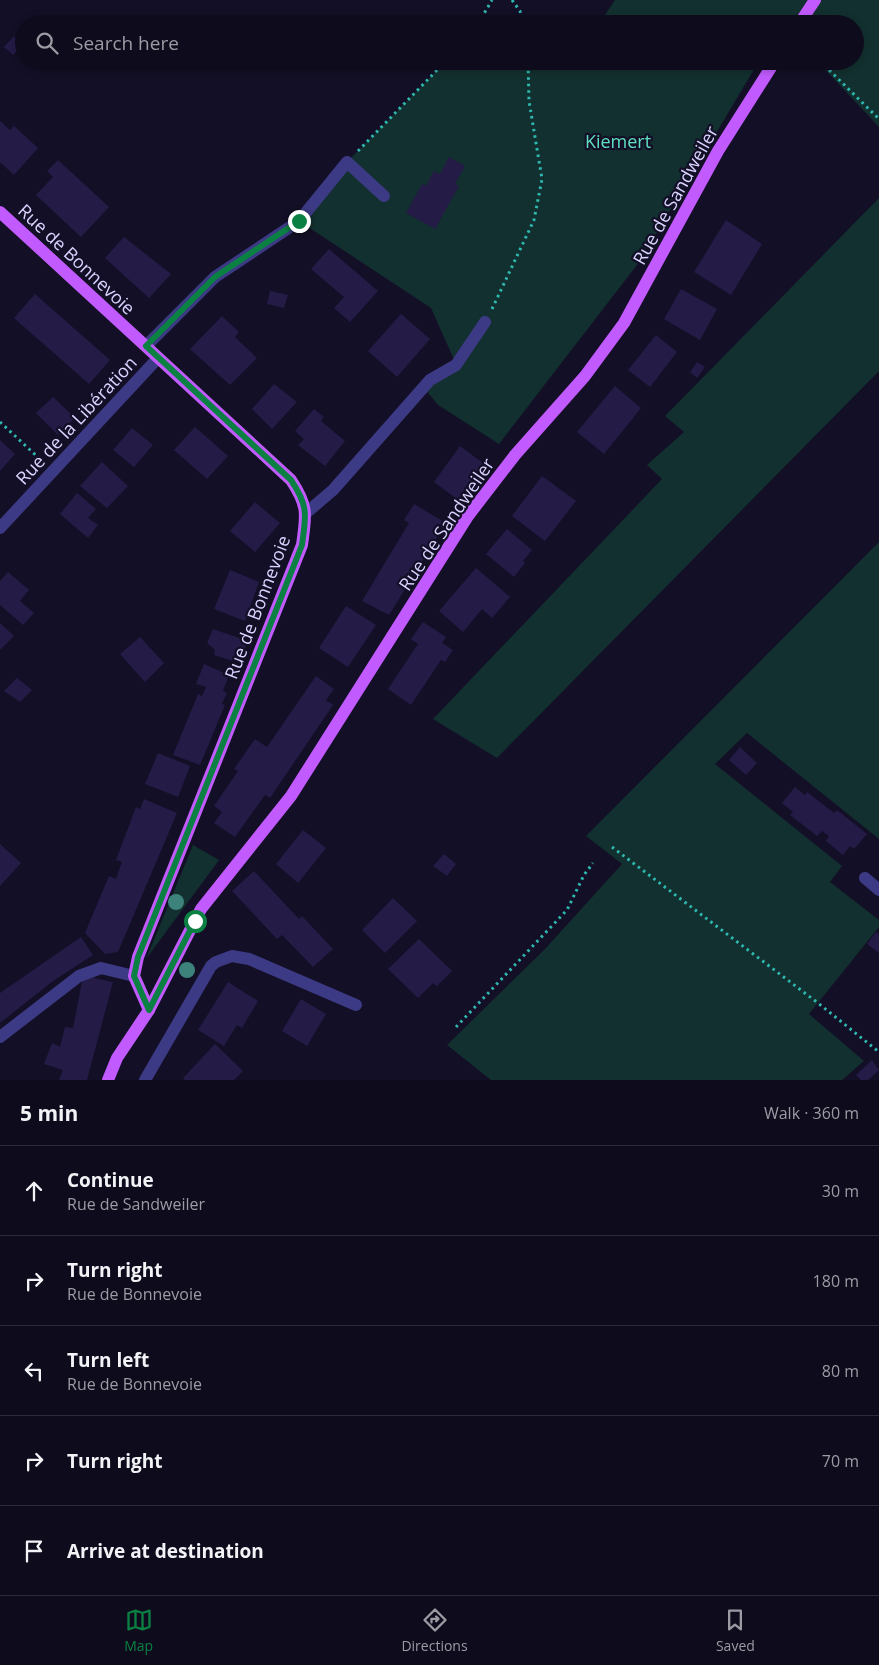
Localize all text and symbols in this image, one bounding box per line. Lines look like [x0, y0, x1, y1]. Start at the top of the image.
search box [15, 15, 864, 70]
icon: search [33, 29, 61, 57]
text: Search here [73, 30, 179, 56]
street label: Rue de Sandweiler [627, 121, 723, 269]
park label: Kiemert [585, 129, 651, 153]
street label: Rue de Bonnevoie [13, 198, 141, 320]
route end [288, 210, 311, 233]
street label: Rue de la Libération [10, 351, 142, 489]
street label: Rue de Sandweiler [393, 452, 500, 595]
street label: Rue de Bonnevoie [219, 532, 295, 682]
route start [184, 910, 207, 933]
text: 5 min [20, 1099, 78, 1127]
text: Walk · 360 m [764, 1102, 859, 1124]
text: Continue [67, 1167, 154, 1193]
icon: ahead [20, 1177, 48, 1205]
text: 30 m [822, 1180, 859, 1202]
text: Rue de Sandweiler [67, 1193, 205, 1215]
text: Turn right [67, 1257, 162, 1283]
icon: right [20, 1267, 48, 1295]
text: 180 m [813, 1270, 859, 1292]
text: Rue de Bonnevoie [67, 1283, 202, 1305]
text: Turn left [67, 1347, 149, 1373]
icon: left [20, 1357, 48, 1385]
text: 80 m [822, 1360, 859, 1382]
text: Rue de Bonnevoie [67, 1373, 202, 1395]
icon: right [20, 1447, 48, 1475]
text: Turn right [67, 1448, 162, 1474]
text: 70 m [822, 1450, 859, 1472]
icon: arrive [20, 1537, 48, 1565]
text: Arrive at destination [67, 1538, 264, 1564]
tab: Map [124, 1606, 153, 1655]
tab: Directions [401, 1606, 468, 1655]
tab: Saved [716, 1606, 755, 1655]

